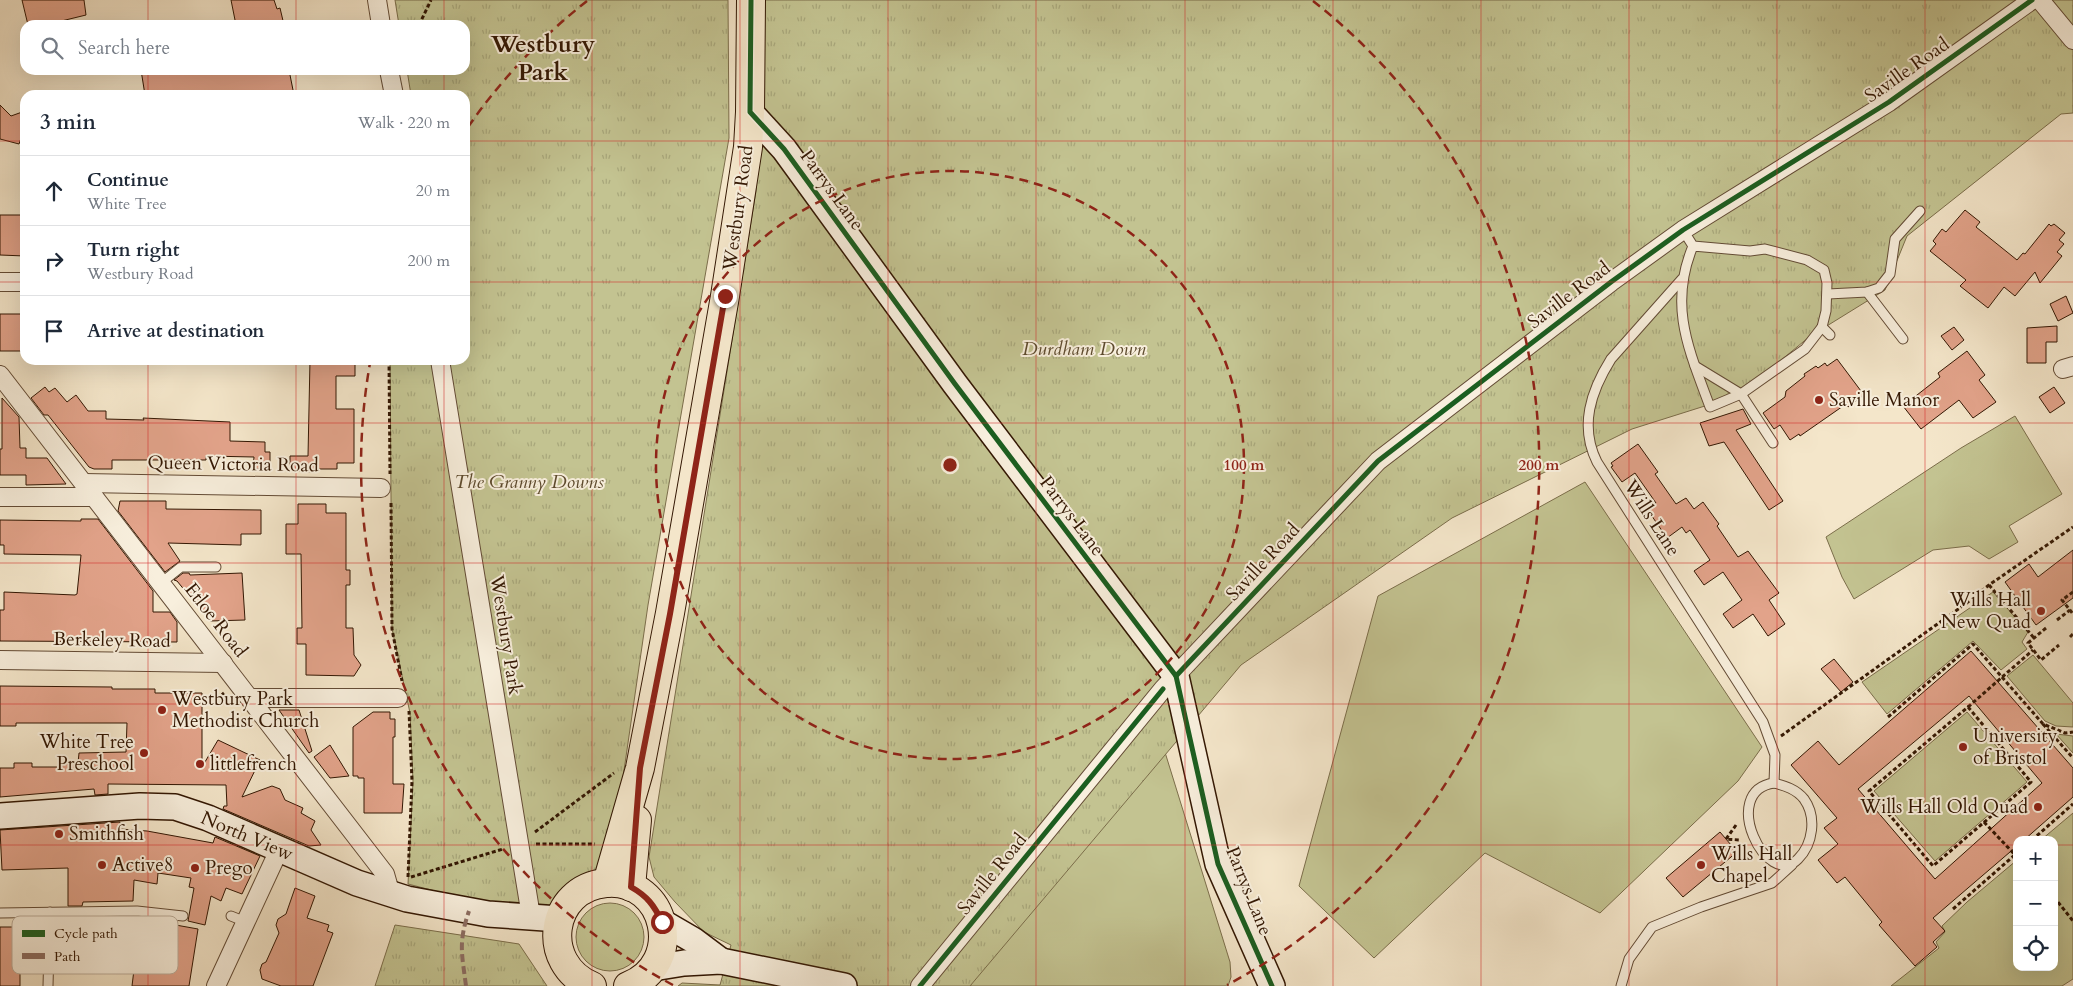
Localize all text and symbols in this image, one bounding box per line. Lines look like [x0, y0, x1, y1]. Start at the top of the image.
search box [20, 20, 470, 75]
district label: Westbury Park [490, 28, 596, 89]
street label: Saville Road [1859, 31, 1955, 109]
icon: search [38, 34, 66, 62]
text: Search here [78, 35, 170, 61]
text: 3 min [40, 108, 96, 137]
text: Walk · 220 m [358, 112, 450, 134]
street label: Westbury Road [716, 144, 760, 273]
street label: Parrys Lane [794, 144, 870, 236]
text: Continue [87, 167, 169, 193]
icon: ahead [40, 177, 68, 205]
text: 20 m [416, 180, 450, 202]
text: White Tree [87, 193, 167, 215]
text: Turn right [87, 237, 179, 263]
icon: right [40, 247, 68, 275]
text: 200 m [408, 250, 450, 272]
street label: Saville Road [1522, 255, 1616, 335]
text: Westbury Road [87, 263, 193, 285]
route end [714, 285, 737, 308]
icon: arrive [40, 317, 68, 345]
text: Arrive at destination [87, 318, 264, 344]
park label: Durdham Down [1022, 336, 1147, 362]
place label: Saville Manor [1829, 387, 1939, 413]
marker: Saville Manor [1813, 394, 1825, 406]
street label: Queen Victoria Road [147, 450, 319, 478]
text: 100 m [1224, 455, 1265, 475]
text: 200 m [1519, 455, 1560, 475]
centre of rings [941, 456, 959, 474]
park label: The Granny Downs [454, 469, 604, 495]
street label: Parrys Lane [1033, 471, 1111, 561]
street label: Wills Lane [1617, 474, 1686, 561]
street label: Saville Road [1220, 517, 1306, 607]
street label: Westbury Park [484, 572, 528, 698]
street label: Etloe Road [179, 577, 253, 663]
place label: Wills Hall New Quad [1941, 587, 2031, 635]
marker: Wills Hall New Quad [2035, 605, 2047, 617]
street label: Berkeley Road [53, 626, 171, 654]
place label: Westbury Park Methodist Church [171, 686, 320, 734]
marker: Westbury Park Methodist Church [156, 704, 168, 716]
place label: University of Bristol [1973, 723, 2058, 771]
place label: White Tree Preschool [38, 729, 134, 777]
marker: University of Bristol [1957, 741, 1969, 753]
marker: White Tree Preschool [138, 747, 150, 759]
place label: littlefrench [210, 751, 297, 777]
marker: littlefrench [194, 758, 206, 770]
place label: Wills Hall Old Quad [1859, 794, 2028, 820]
marker: Wills Hall Old Quad [2032, 801, 2044, 813]
street label: North View [197, 805, 297, 867]
place label: Smithfish [69, 821, 144, 847]
marker: Smithfish [53, 828, 65, 840]
street label: Saville Road [951, 828, 1033, 920]
map controls [2013, 836, 2058, 971]
button: + [2013, 836, 2058, 881]
place label: Wills Hall Chapel [1710, 841, 1792, 889]
street label: Parrys Lane [1219, 843, 1279, 939]
place label: Active8 [112, 852, 174, 878]
place label: Prego [205, 855, 253, 881]
marker: Active8 [96, 859, 108, 871]
marker: Wills Hall Chapel [1695, 859, 1707, 871]
marker: Prego [189, 862, 201, 874]
button: − [2013, 881, 2058, 926]
route start [651, 911, 674, 934]
legend [12, 916, 178, 974]
text: Cycle path [54, 924, 118, 943]
button: locate [2013, 926, 2058, 971]
text: Path [54, 947, 81, 966]

